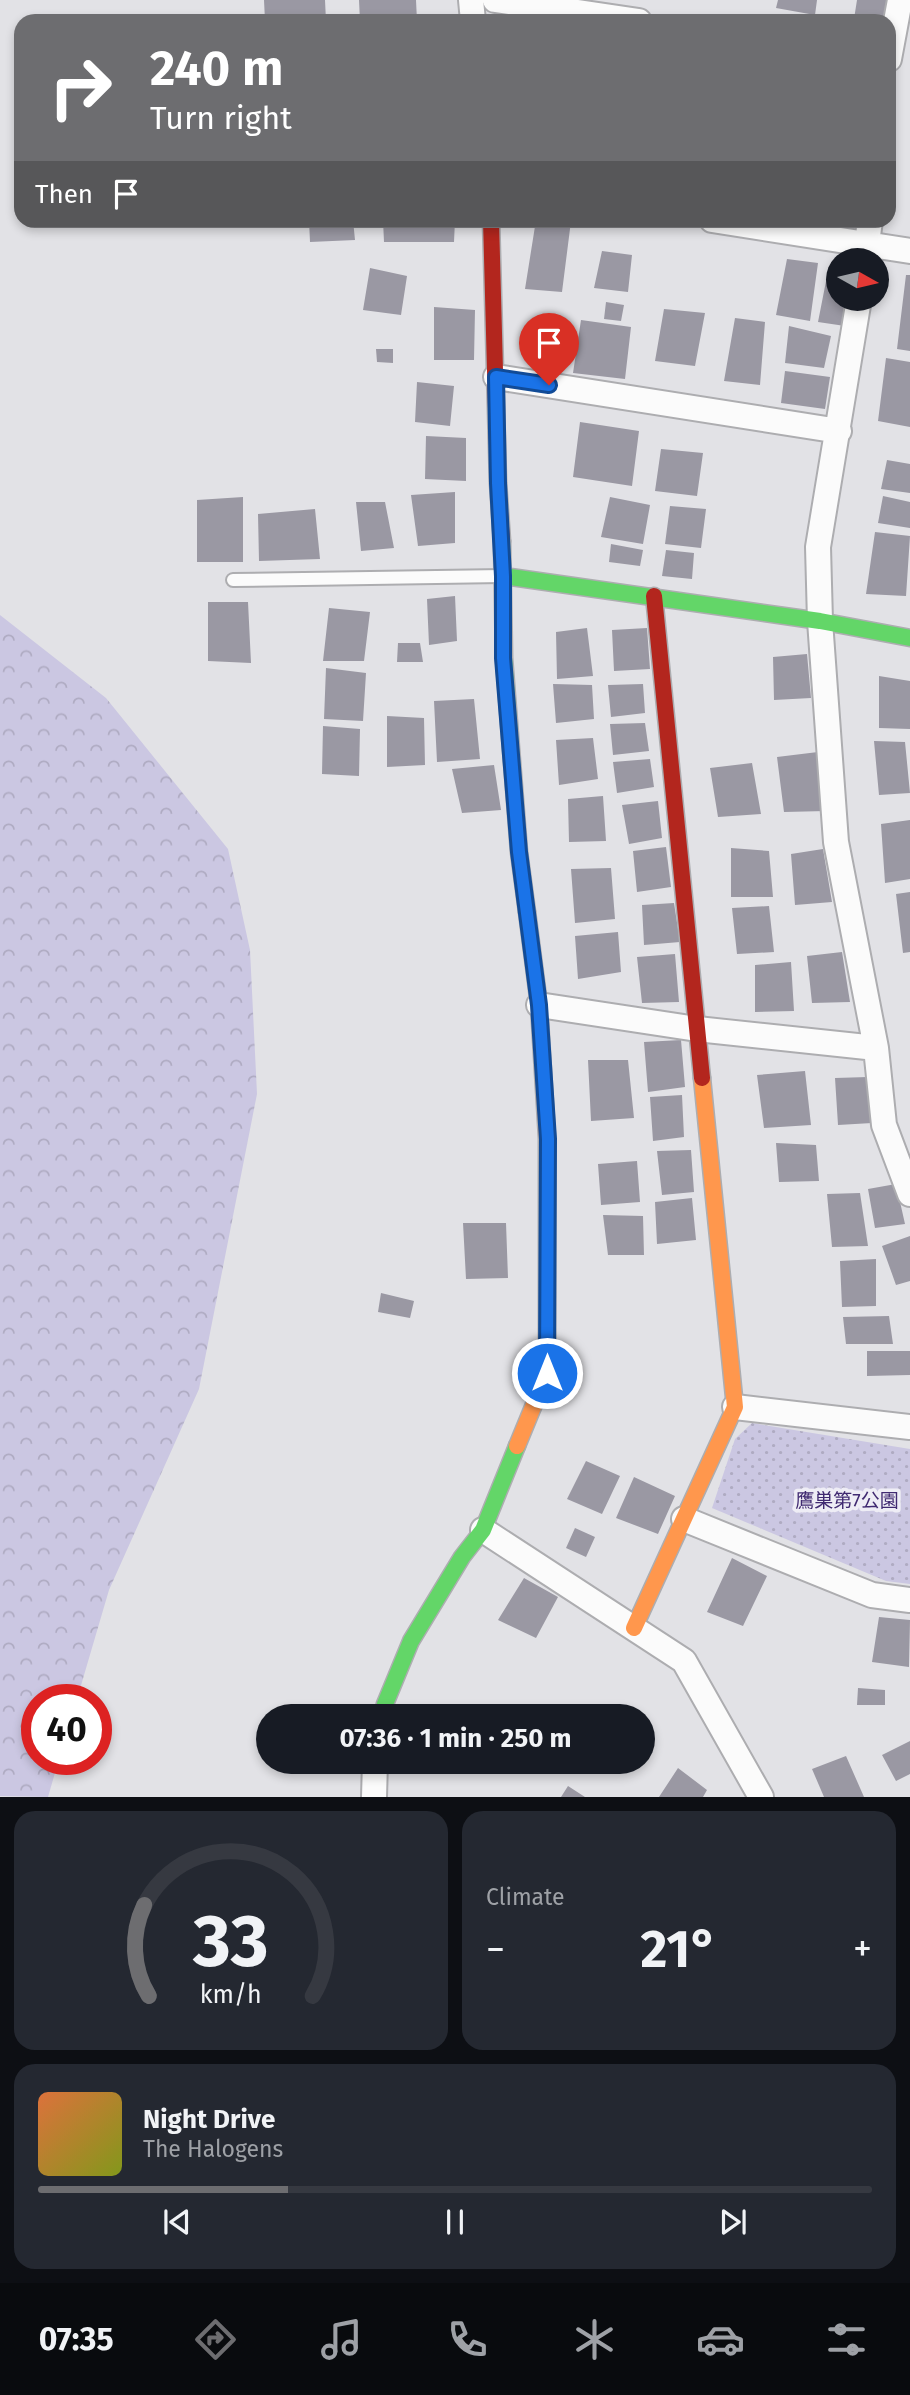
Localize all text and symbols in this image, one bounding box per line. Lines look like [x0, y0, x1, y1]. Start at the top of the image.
text: 240 m [150, 39, 283, 98]
icon: right [35, 42, 126, 133]
text: Turn right [150, 99, 292, 137]
icon: arrive [107, 175, 145, 213]
text: Then [35, 179, 93, 210]
north arrow [826, 248, 889, 312]
map controls [826, 248, 889, 311]
pin [519, 313, 579, 385]
icon: arrive [530, 324, 568, 362]
position arrow [510, 1336, 584, 1410]
park label: 鷹巣第7公園 [795, 1489, 899, 1512]
speed limit sign: 40 [21, 1684, 112, 1775]
text: 07:36 · 1 min · 250 m [339, 1723, 572, 1754]
text: Climate [486, 1883, 565, 1911]
text: 33 [192, 1899, 269, 1986]
text: 21° [641, 1918, 718, 1981]
text: − [486, 1926, 505, 1972]
text: + [853, 1926, 872, 1972]
text: km/h [200, 1980, 262, 2010]
text: Night Drive [143, 2104, 275, 2135]
text: The Halogens [143, 2135, 283, 2163]
icon: previous [158, 2203, 196, 2241]
icon: pause [436, 2203, 474, 2241]
icon: next [714, 2203, 752, 2241]
icon: directions [191, 2315, 240, 2364]
icon: music [317, 2315, 366, 2364]
icon: phone [443, 2315, 492, 2364]
icon: climate [570, 2315, 619, 2364]
icon: car [696, 2315, 745, 2364]
icon: filters [822, 2315, 871, 2364]
text: 07:35 [39, 2320, 114, 2358]

